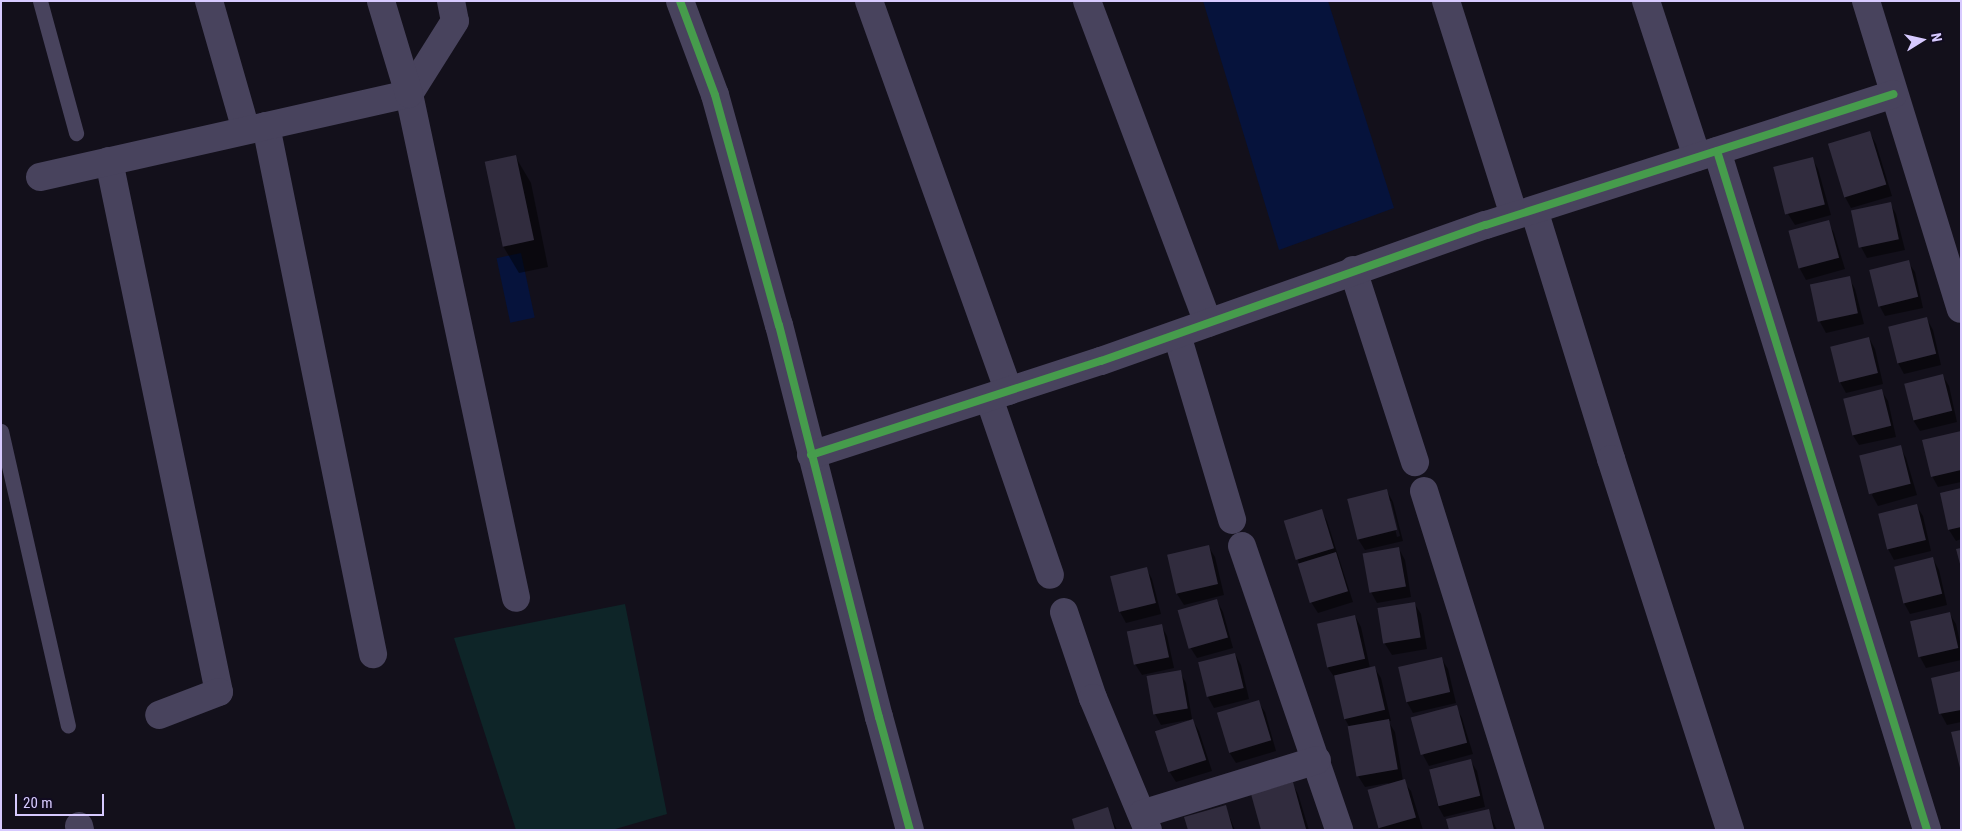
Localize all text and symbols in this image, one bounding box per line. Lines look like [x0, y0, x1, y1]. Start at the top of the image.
north arrow [1897, 15, 1947, 65]
text: N [1928, 32, 1945, 43]
scale bar [18, 784, 106, 816]
text: 20 m [23, 794, 53, 812]

